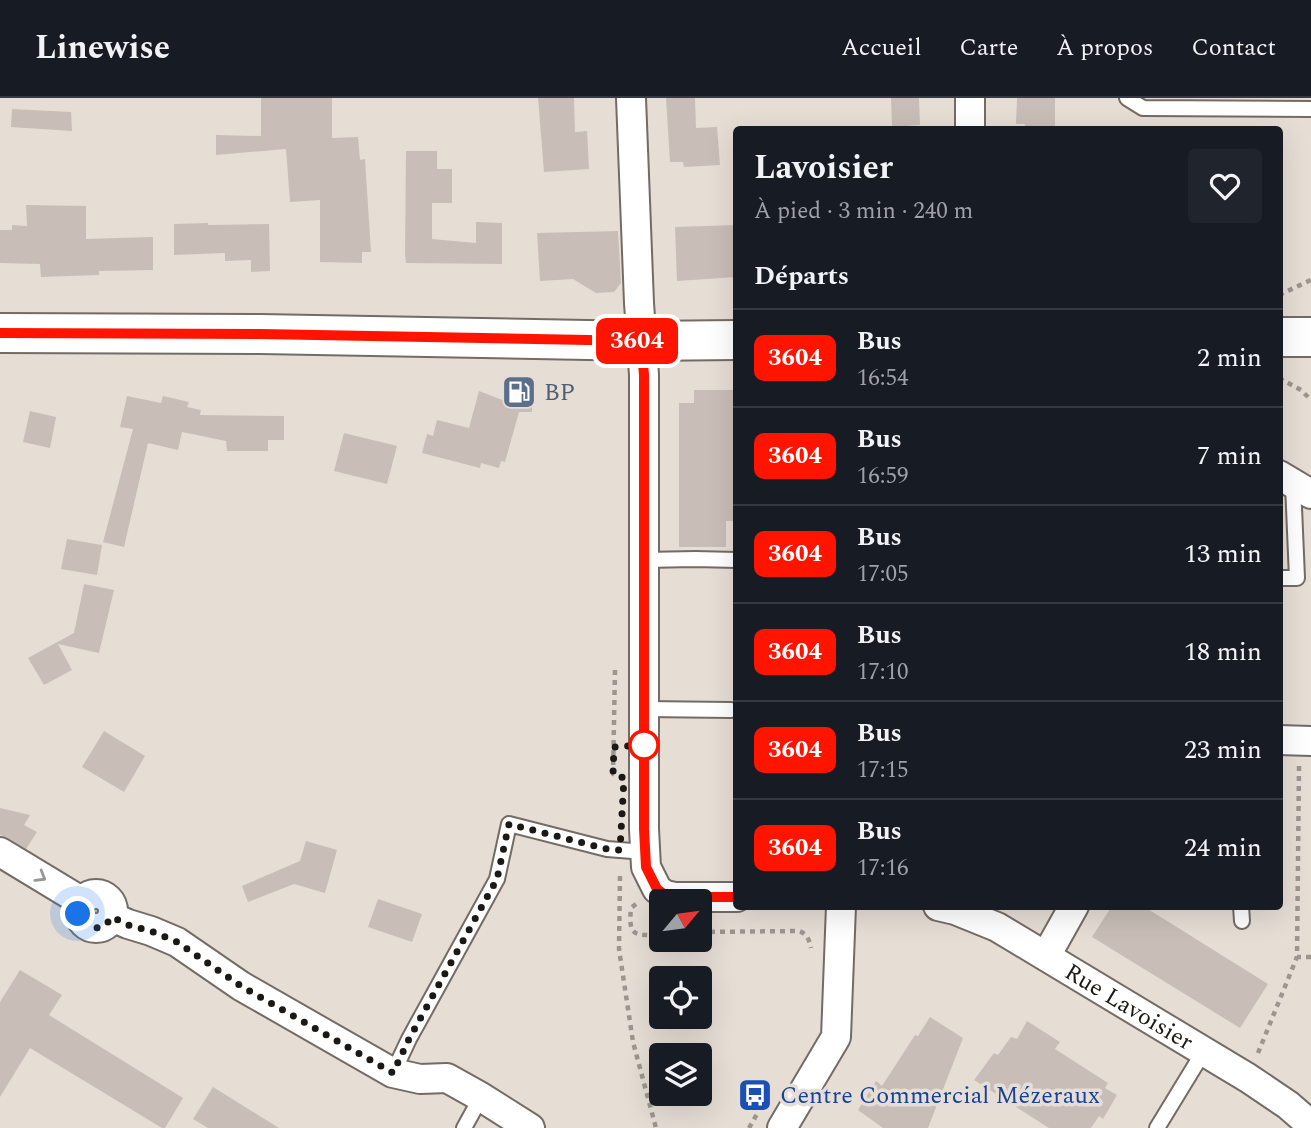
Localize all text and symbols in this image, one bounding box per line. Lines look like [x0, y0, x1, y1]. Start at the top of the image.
text: Linewise [35, 23, 170, 73]
text: Accueil [841, 30, 921, 66]
text: Carte [959, 30, 1018, 66]
text: À propos [1056, 30, 1153, 66]
text: Contact [1191, 30, 1276, 66]
text: Lavoisier [754, 143, 893, 193]
button: heart [1188, 149, 1262, 223]
text: À pied · 3 min · 240 m [754, 194, 973, 229]
text: Départs [754, 256, 849, 296]
line badge: 3604 [588, 318, 686, 364]
text: Bus [857, 321, 902, 361]
text: 3604 [610, 323, 664, 359]
text: 2 min [1197, 338, 1262, 378]
text: 3604 [768, 340, 822, 376]
text: 16:54 [857, 361, 909, 396]
fuel station icon: BP [500, 373, 538, 411]
place label: BP [544, 375, 575, 411]
text: Bus [857, 419, 902, 459]
text: 7 min [1197, 436, 1262, 476]
text: 3604 [768, 438, 822, 474]
text: 16:59 [857, 459, 909, 494]
text: Bus [857, 517, 902, 557]
text: 13 min [1184, 534, 1262, 574]
text: 3604 [768, 536, 822, 572]
text: 17:05 [857, 557, 909, 592]
text: Bus [857, 615, 902, 655]
text: 18 min [1184, 632, 1262, 672]
text: 3604 [768, 634, 822, 670]
text: 17:10 [857, 655, 909, 690]
text: Bus [857, 713, 902, 753]
unlabelled marker [629, 730, 659, 760]
text: 23 min [1184, 730, 1262, 770]
text: 3604 [768, 732, 822, 768]
text: 17:15 [857, 753, 909, 788]
text: Bus [857, 811, 902, 851]
text: 24 min [1184, 828, 1262, 868]
text: 3604 [768, 830, 822, 866]
text: 17:16 [857, 851, 909, 886]
one-way arrow [33, 869, 46, 882]
north arrow [649, 889, 712, 952]
map controls [649, 889, 712, 1106]
your location [60, 896, 95, 931]
street label: Rue Lavoisier [1057, 955, 1200, 1060]
button: locate [649, 966, 712, 1029]
button: layers [649, 1043, 712, 1106]
bus stop icon: Centre Commercial Mézeraux [736, 1076, 774, 1114]
place label: Centre Commercial Mézeraux [780, 1078, 1100, 1114]

